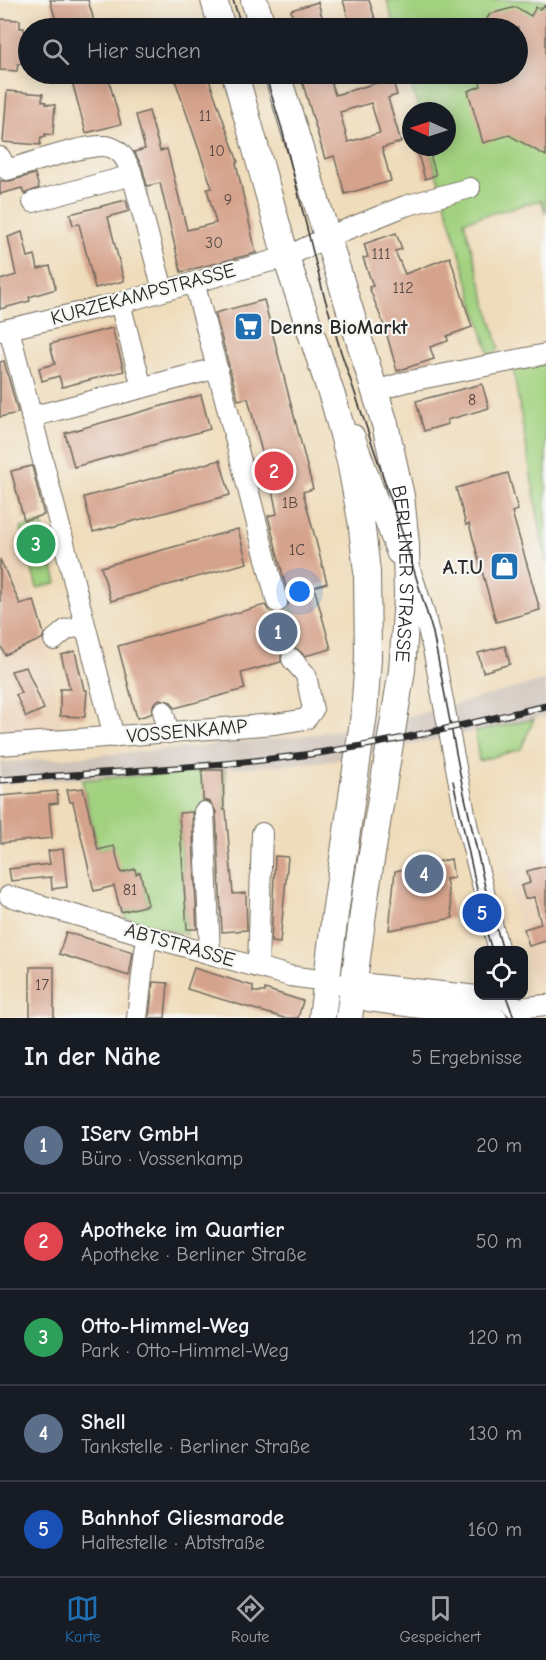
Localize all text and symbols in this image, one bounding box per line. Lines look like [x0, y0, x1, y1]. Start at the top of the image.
search box [18, 18, 528, 84]
icon: search [39, 35, 72, 68]
text: Hier suchen [87, 38, 201, 64]
north arrow [402, 102, 456, 156]
house number: 11 [199, 107, 211, 125]
house number: 10 [209, 142, 225, 160]
house number: 9 [224, 191, 232, 209]
house number: 30 [205, 234, 223, 252]
house number: 111 [371, 245, 391, 263]
street label: KURZEKAMPSTRASSE [48, 258, 238, 330]
house number: 112 [392, 279, 414, 297]
supermarket icon: Denns BioMarkt [233, 311, 265, 343]
place label: Denns BioMarkt [270, 316, 408, 339]
house number: 8 [468, 391, 476, 409]
pin: 2 [254, 448, 294, 494]
street label: BERLINER STRASSE [387, 483, 419, 663]
house number: 1B [282, 494, 298, 512]
pin: 3 [16, 522, 56, 566]
house number: 1C [289, 541, 305, 559]
shop icon: A.T.U [488, 551, 520, 583]
place label: A.T.U [443, 556, 483, 579]
your location [285, 577, 314, 606]
pin: 1 [258, 610, 298, 654]
street label: VOSSENKAMP [126, 714, 248, 748]
pin: 4 [404, 852, 444, 896]
house number: 81 [123, 881, 137, 899]
pin: 5 [462, 890, 502, 936]
street label: ABTSTRASSE [122, 918, 238, 972]
map controls [474, 946, 528, 1000]
button: locate [474, 946, 528, 1000]
house number: 17 [35, 976, 49, 994]
text: In der Nähe [24, 1042, 161, 1072]
text: 5 Ergebnisse [412, 1046, 522, 1069]
text: IServ GmbH [81, 1121, 199, 1147]
text: 1 [40, 1134, 47, 1157]
text: 20 m [476, 1134, 522, 1157]
text: Büro · Vossenkamp [81, 1147, 243, 1170]
text: Apotheke im Quartier [81, 1217, 284, 1243]
text: 2 [39, 1230, 48, 1253]
text: 50 m [476, 1230, 522, 1253]
text: Apotheke · Berliner Straße [81, 1243, 306, 1266]
text: Otto-Himmel-Weg [81, 1313, 250, 1339]
text: 3 [39, 1326, 48, 1349]
text: 120 m [468, 1326, 522, 1349]
text: Park · Otto-Himmel-Weg [81, 1339, 289, 1362]
text: Shell [81, 1409, 126, 1435]
text: 4 [39, 1422, 48, 1445]
text: 130 m [469, 1422, 522, 1445]
text: Tankstelle · Berliner Straße [81, 1435, 310, 1458]
text: Bahnhof Gliesmarode [81, 1505, 284, 1531]
text: 5 [38, 1518, 49, 1541]
text: 160 m [468, 1518, 522, 1541]
text: Haltestelle · Abtstraße [81, 1531, 265, 1554]
tab: Karte [65, 1592, 101, 1646]
tab: Route [231, 1592, 269, 1646]
tab: Gespeichert [399, 1592, 481, 1646]

